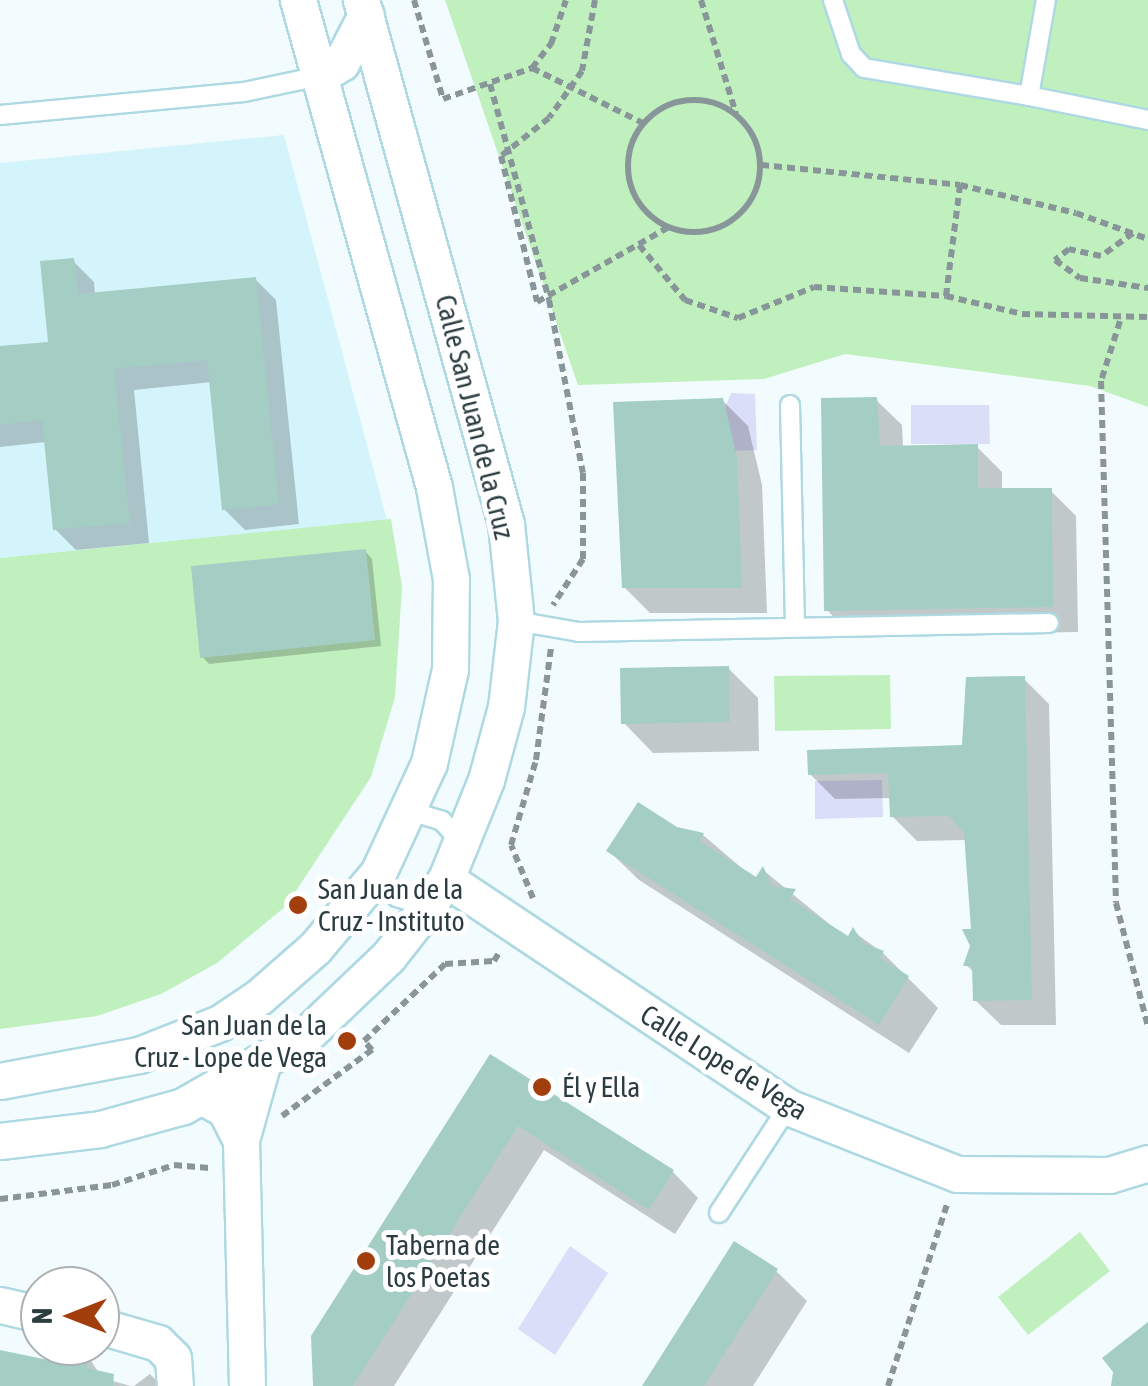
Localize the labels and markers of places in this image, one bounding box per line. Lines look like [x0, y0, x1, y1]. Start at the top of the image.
place label: San Juan de la Cruz - Instituto [318, 872, 465, 938]
marker: San Juan de la Cruz - Instituto [287, 894, 309, 916]
place label: San Juan de la Cruz - Lope de Vega [134, 1008, 327, 1074]
marker: San Juan de la Cruz - Lope de Vega [336, 1030, 358, 1052]
place label: Él y Ella [562, 1070, 640, 1104]
marker: Él y Ella [531, 1076, 553, 1098]
place label: Taberna de los Poetas [386, 1228, 500, 1294]
marker: Taberna de los Poetas [355, 1250, 377, 1272]

